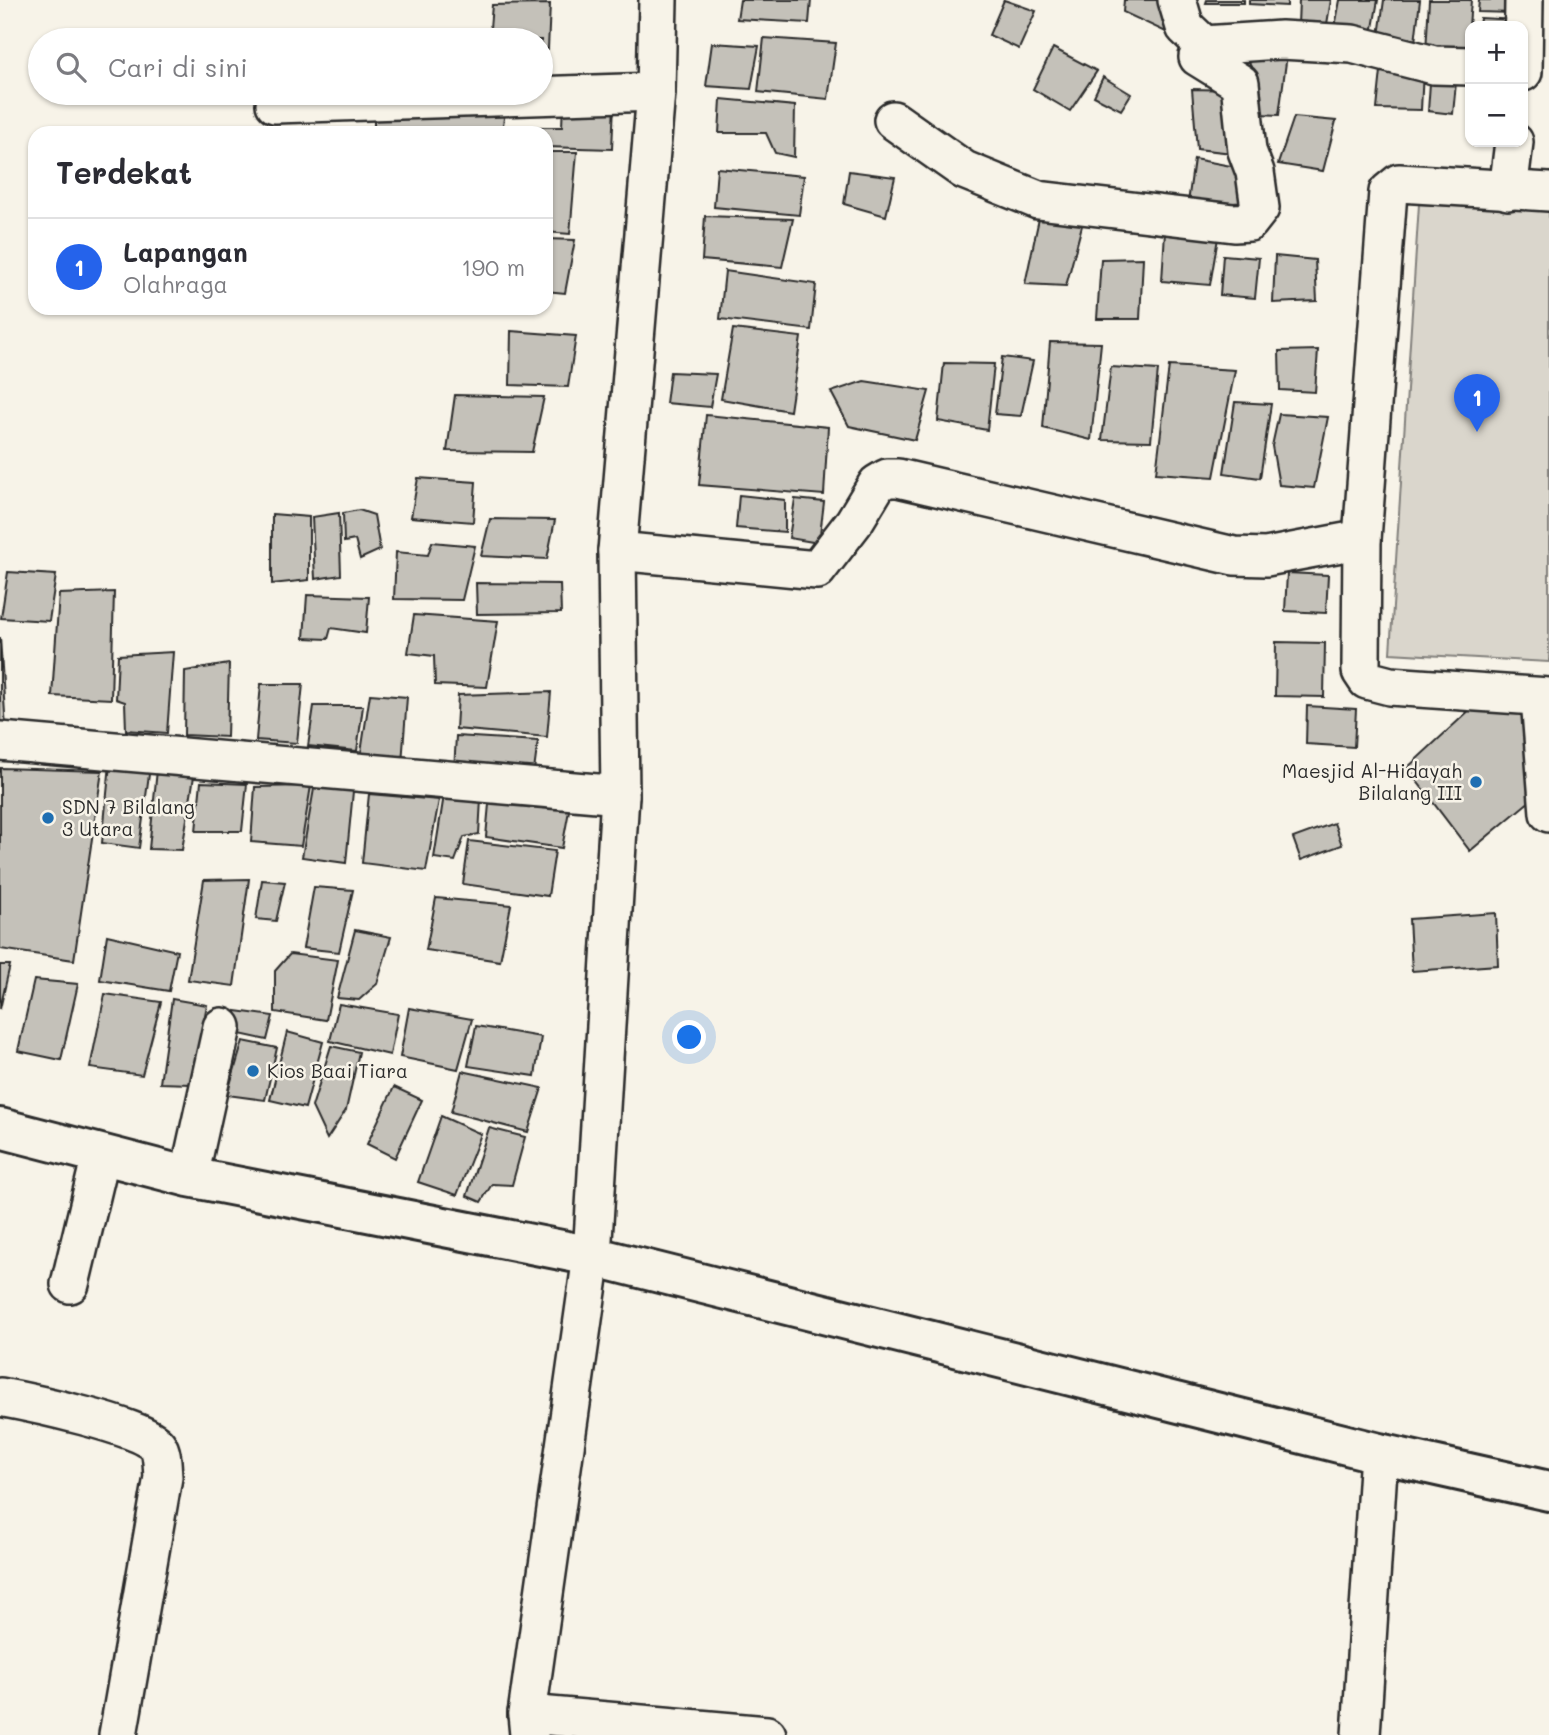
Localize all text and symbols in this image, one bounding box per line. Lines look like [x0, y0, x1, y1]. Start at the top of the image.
map controls [1465, 21, 1528, 147]
button: + [1465, 21, 1528, 84]
search box [28, 28, 553, 105]
icon: search [52, 48, 90, 86]
text: Cari di sini [108, 50, 248, 84]
button: − [1465, 84, 1528, 147]
text: Terdekat [56, 152, 192, 192]
text: Lapangan [123, 235, 248, 269]
text: 1 [74, 252, 84, 282]
text: 190 m [461, 252, 525, 282]
text: Olahraga [123, 269, 228, 299]
pin: 1 [1454, 374, 1500, 432]
place label: Maesjid Al-Hidayah Bilalang III [1282, 758, 1462, 805]
marker: Maesjid Al-Hidayah Bilalang III [1468, 774, 1484, 790]
place label: SDN 7 Bilalang 3 Utara [62, 794, 195, 841]
marker: SDN 7 Bilalang 3 Utara [40, 810, 56, 826]
your location [672, 1020, 706, 1054]
place label: Kios Baai Tiara [267, 1058, 408, 1083]
marker: Kios Baai Tiara [245, 1063, 261, 1079]

